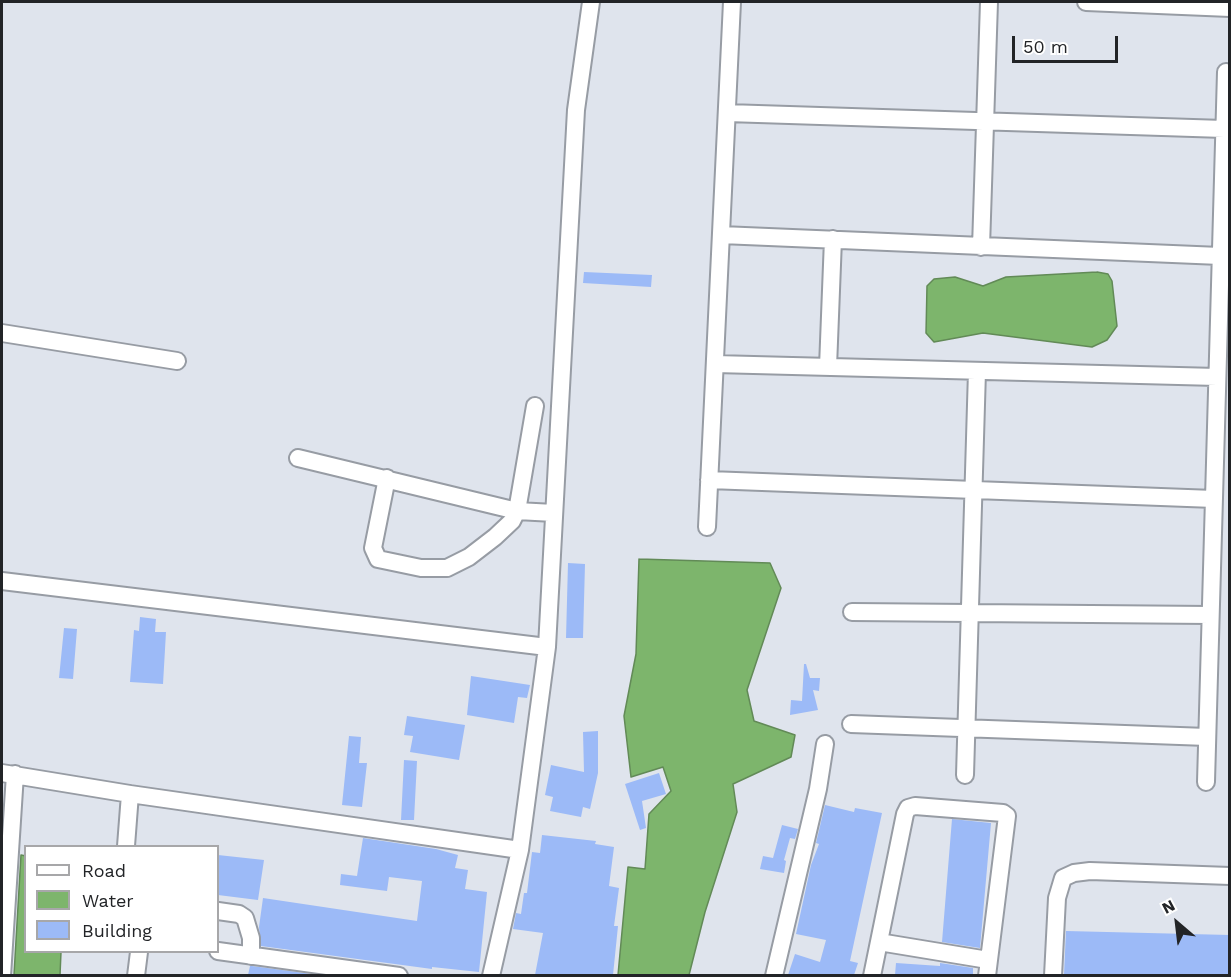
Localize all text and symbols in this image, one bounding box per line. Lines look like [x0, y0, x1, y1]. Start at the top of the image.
scale bar [1015, 24, 1122, 62]
text: 50 m [1023, 36, 1068, 57]
legend [24, 845, 219, 953]
text: Road [82, 860, 126, 881]
text: Water [82, 890, 134, 911]
north arrow [1147, 893, 1207, 953]
text: N [1159, 895, 1178, 918]
text: Building [82, 920, 152, 941]

